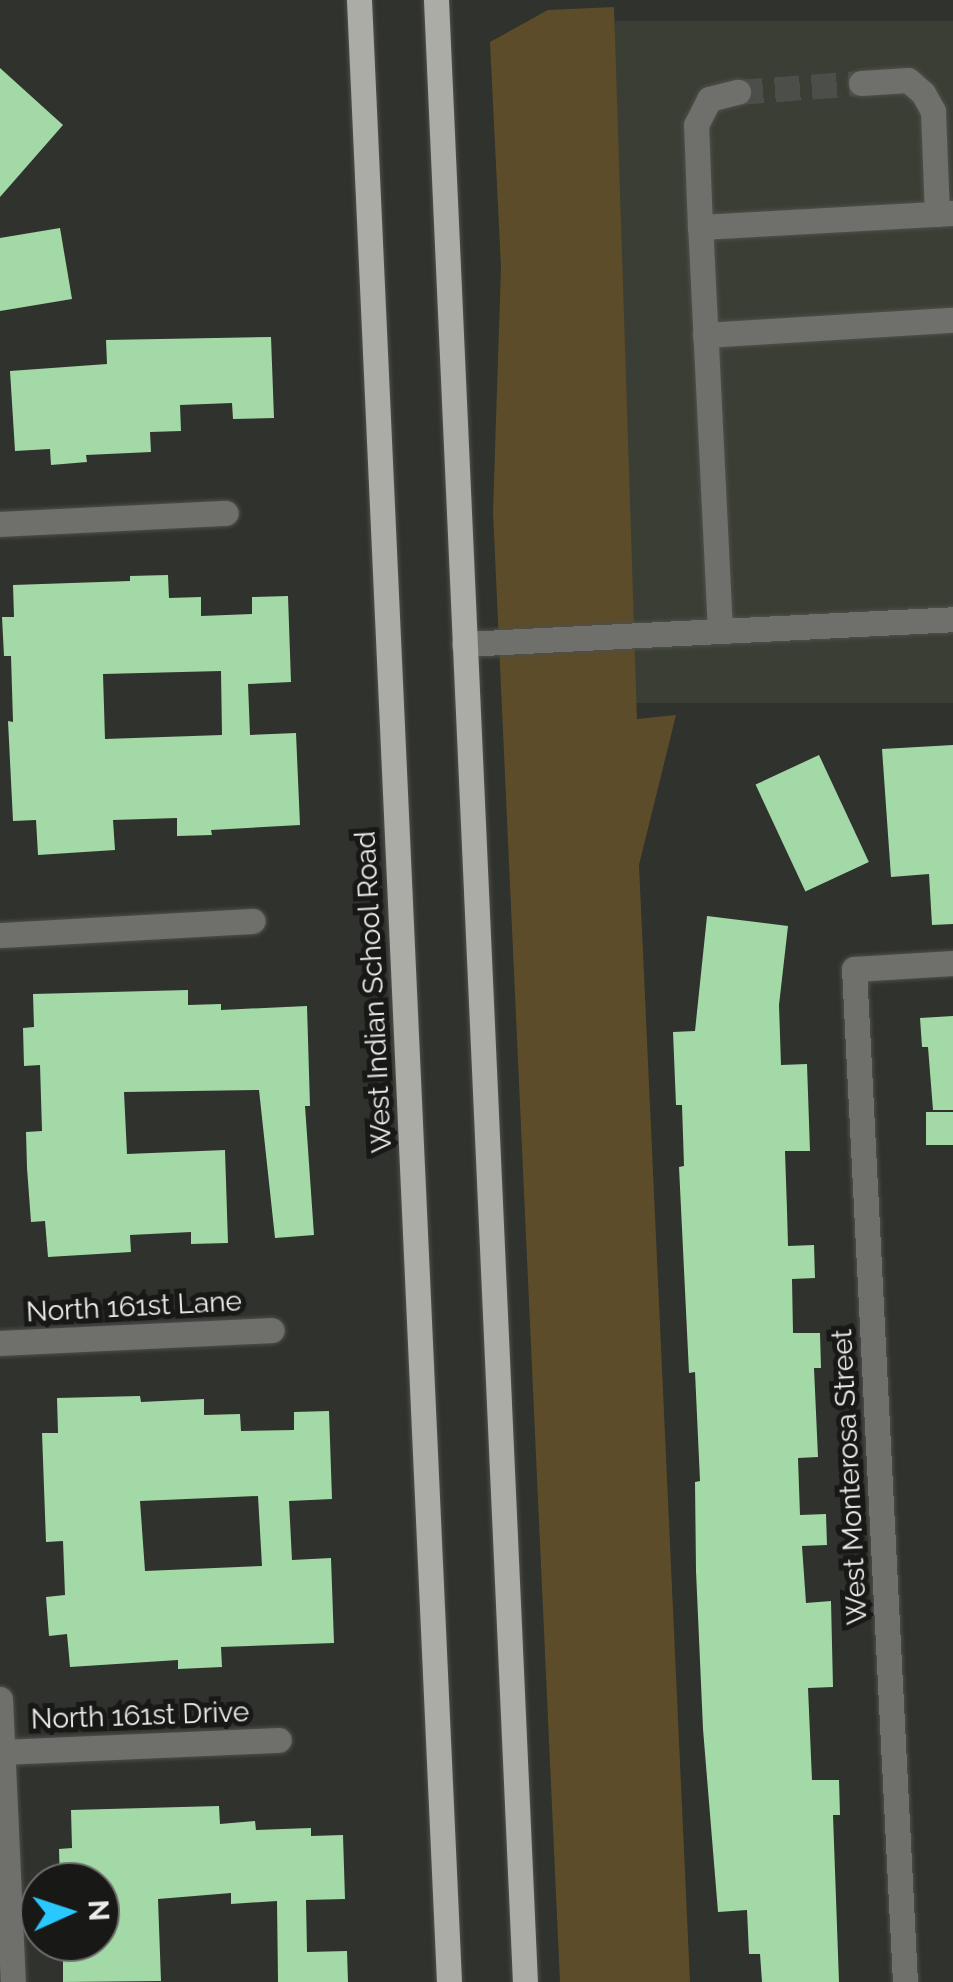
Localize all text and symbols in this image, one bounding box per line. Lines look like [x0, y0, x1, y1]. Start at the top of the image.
street label: West Indian School Road [349, 830, 399, 1154]
street label: North 161st Lane [25, 1285, 243, 1329]
street label: West Monterosa Street [825, 1328, 875, 1626]
street label: North 161st Drive [30, 1695, 250, 1737]
north arrow [20, 1862, 120, 1962]
text: N [81, 1899, 115, 1922]

